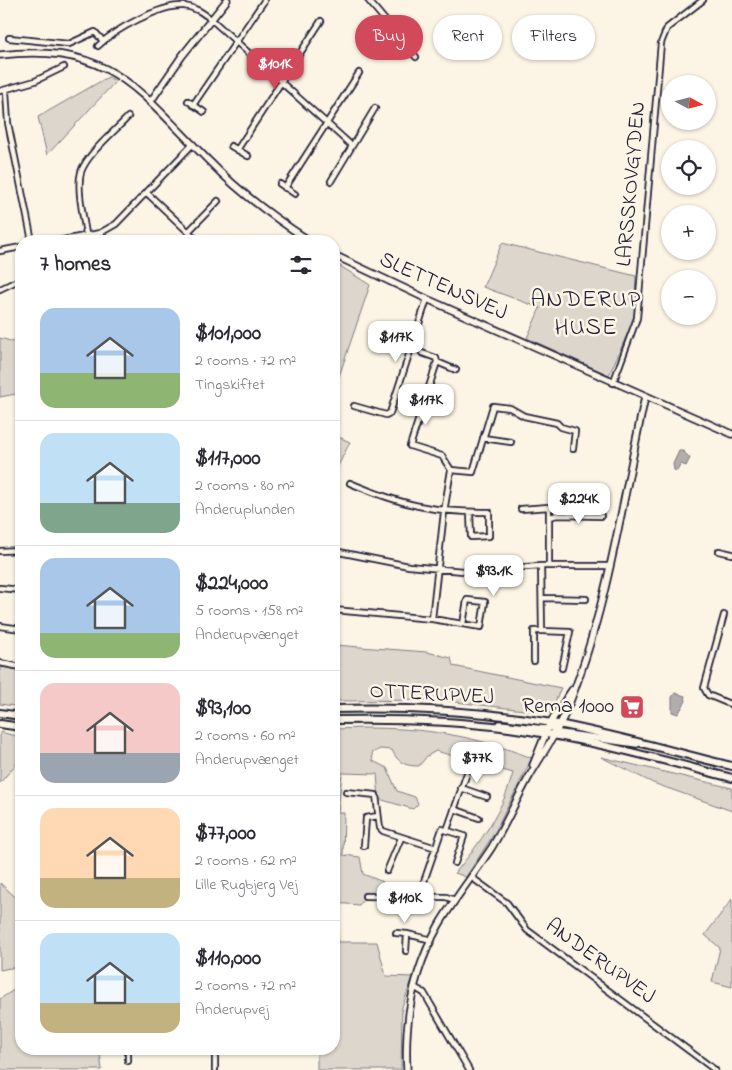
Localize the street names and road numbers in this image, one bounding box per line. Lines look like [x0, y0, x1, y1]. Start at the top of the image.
street label: LARSSKOVGYDEN [609, 100, 655, 268]
street label: SLETTENSVEJ [374, 244, 512, 330]
street label: OTTERUPVEJ [369, 676, 495, 714]
street label: ANDERUPVEJ [538, 911, 662, 1013]

